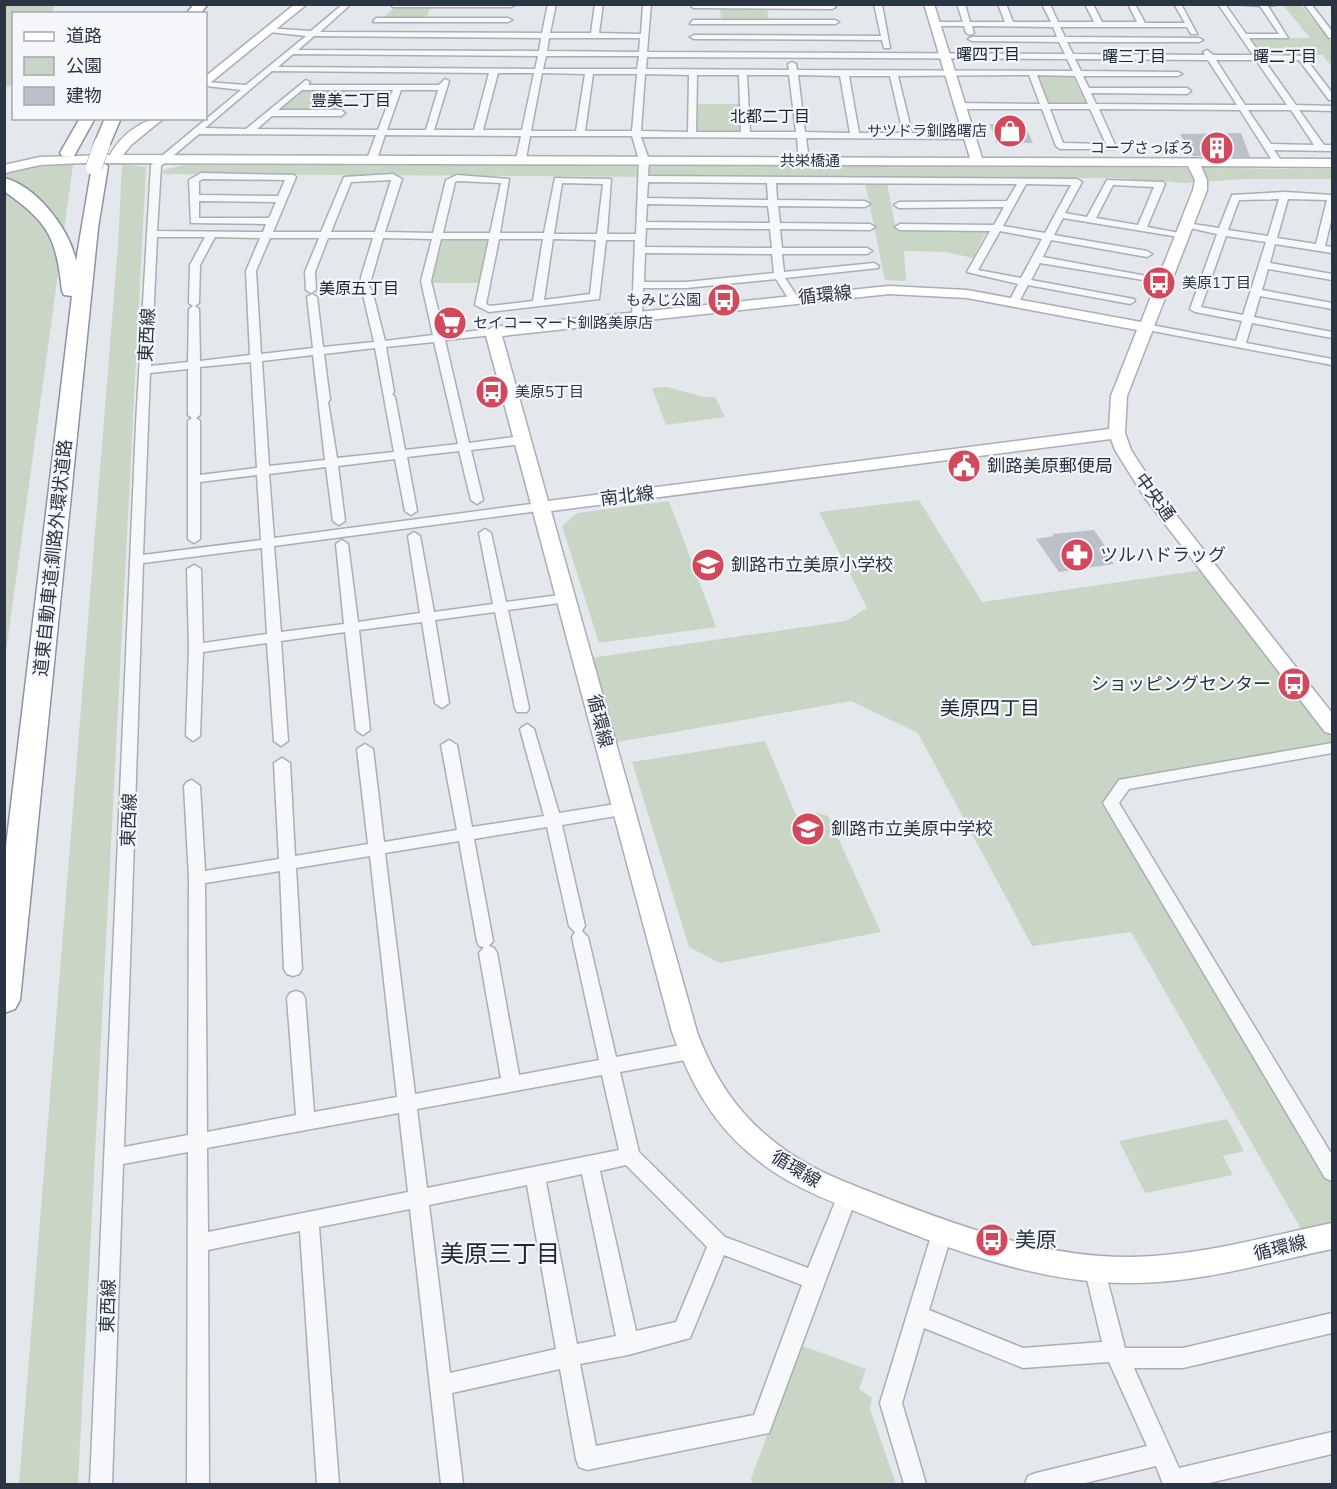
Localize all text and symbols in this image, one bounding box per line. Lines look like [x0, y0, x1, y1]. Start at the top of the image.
legend [12, 12, 207, 120]
text: 道路 [66, 24, 102, 48]
district label: 曙四丁目 [956, 44, 1020, 66]
district label: 曙三丁目 [1102, 46, 1166, 68]
district label: 曙二丁目 [1253, 46, 1317, 68]
text: 公園 [66, 54, 102, 78]
text: 建物 [66, 84, 102, 108]
district label: 豊美二丁目 [311, 90, 391, 112]
district label: 北都二丁目 [730, 106, 810, 128]
shop icon: サツドラ釧路曙店 [992, 113, 1028, 149]
place label: サツドラ釧路曙店 [867, 121, 987, 141]
building icon: コープさっぽろ [1199, 130, 1235, 166]
place label: コープさっぽろ [1090, 138, 1194, 158]
street label: 共栄橋通 [780, 151, 840, 171]
bus stop icon: 美原1丁目 [1141, 265, 1177, 301]
place label: 美原1丁目 [1182, 273, 1251, 293]
district label: 美原五丁目 [319, 278, 399, 300]
street label: 循環線 [797, 280, 853, 310]
bus stop icon: もみじ公園 [706, 282, 742, 318]
place label: もみじ公園 [626, 290, 701, 310]
supermarket icon: セイコーマート釧路美原店 [432, 305, 468, 341]
street label: 東西線 [134, 307, 160, 363]
place label: セイコーマート釧路美原店 [473, 313, 653, 333]
bus stop icon: 美原5丁目 [474, 374, 510, 410]
place label: 美原5丁目 [515, 382, 584, 402]
street label: 道東自動車道;釧路外環状道路 [29, 438, 77, 678]
public building icon: 釧路美原郵便局 [946, 448, 982, 484]
place label: 釧路美原郵便局 [987, 454, 1113, 478]
street label: 中央通 [1129, 468, 1181, 526]
street label: 南北線 [599, 481, 655, 511]
pharmacy icon: ツルハドラッグ [1059, 537, 1095, 573]
place label: ツルハドラッグ [1100, 543, 1226, 567]
school or university icon: 釧路市立美原小学校 [690, 547, 726, 583]
place label: 釧路市立美原小学校 [731, 553, 893, 577]
bus stop icon: ショッピングセンター [1276, 666, 1312, 702]
place label: ショッピングセンター [1091, 672, 1271, 696]
street label: 循環線 [582, 692, 618, 750]
district label: 美原四丁目 [940, 695, 1040, 722]
street label: 東西線 [116, 793, 142, 847]
school or university icon: 釧路市立美原中学校 [790, 811, 826, 847]
place label: 釧路市立美原中学校 [831, 817, 993, 841]
street label: 循環線 [767, 1145, 825, 1193]
bus stop icon: 美原 [974, 1222, 1010, 1258]
place label: 美原 [1015, 1226, 1057, 1254]
street label: 循環線 [1251, 1230, 1309, 1266]
district label: 美原三丁目 [440, 1238, 560, 1270]
street label: 東西線 [95, 1279, 121, 1333]

